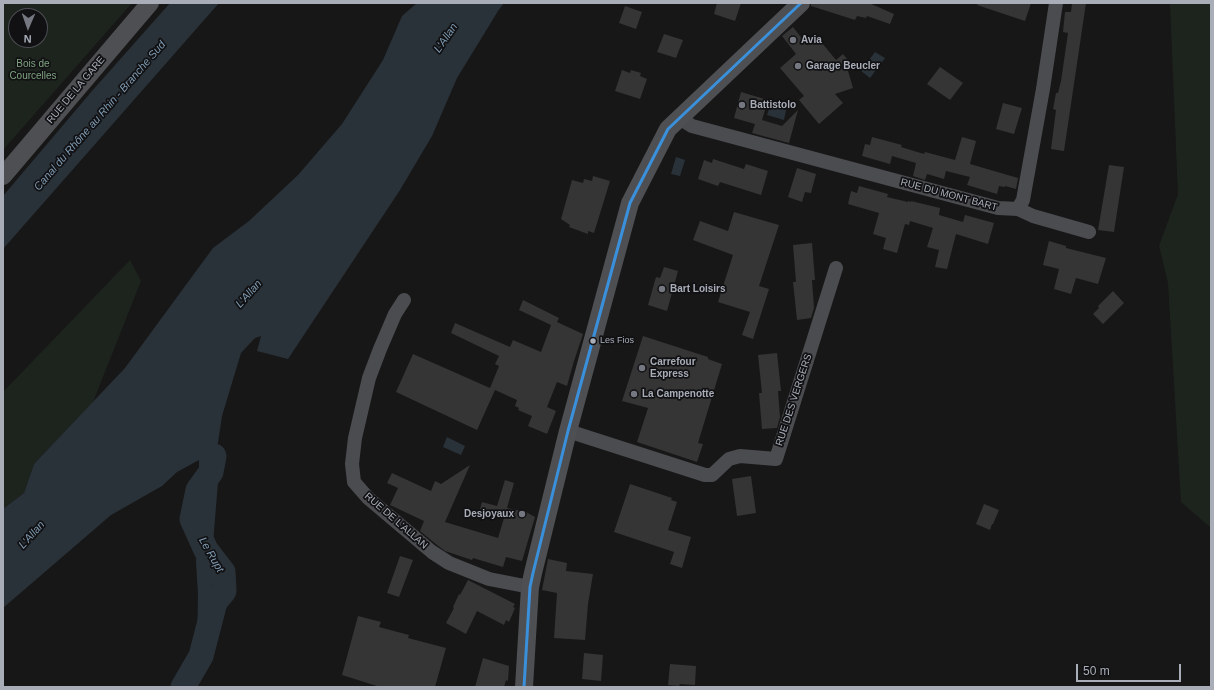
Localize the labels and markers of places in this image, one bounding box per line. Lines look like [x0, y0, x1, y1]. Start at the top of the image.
place label: Avia [801, 34, 822, 46]
marker: Avia [788, 35, 798, 45]
place label: Garage Beucler [806, 60, 880, 72]
marker: Garage Beucler [793, 61, 803, 71]
place label: Battistolo [750, 99, 796, 111]
marker: Battistolo [737, 100, 747, 110]
place label: Bart Loisirs [670, 283, 726, 295]
marker: Bart Loisirs [657, 284, 667, 294]
marker: Les Fios [588, 336, 598, 346]
place label: Les Fios [600, 336, 634, 346]
place label: Carrefour Express [650, 356, 696, 380]
marker: Carrefour Express [637, 363, 647, 373]
place label: La Campenotte [642, 388, 714, 400]
marker: La Campenotte [629, 389, 639, 399]
place label: Desjoyaux [464, 508, 514, 520]
marker: Desjoyaux [517, 509, 527, 519]

